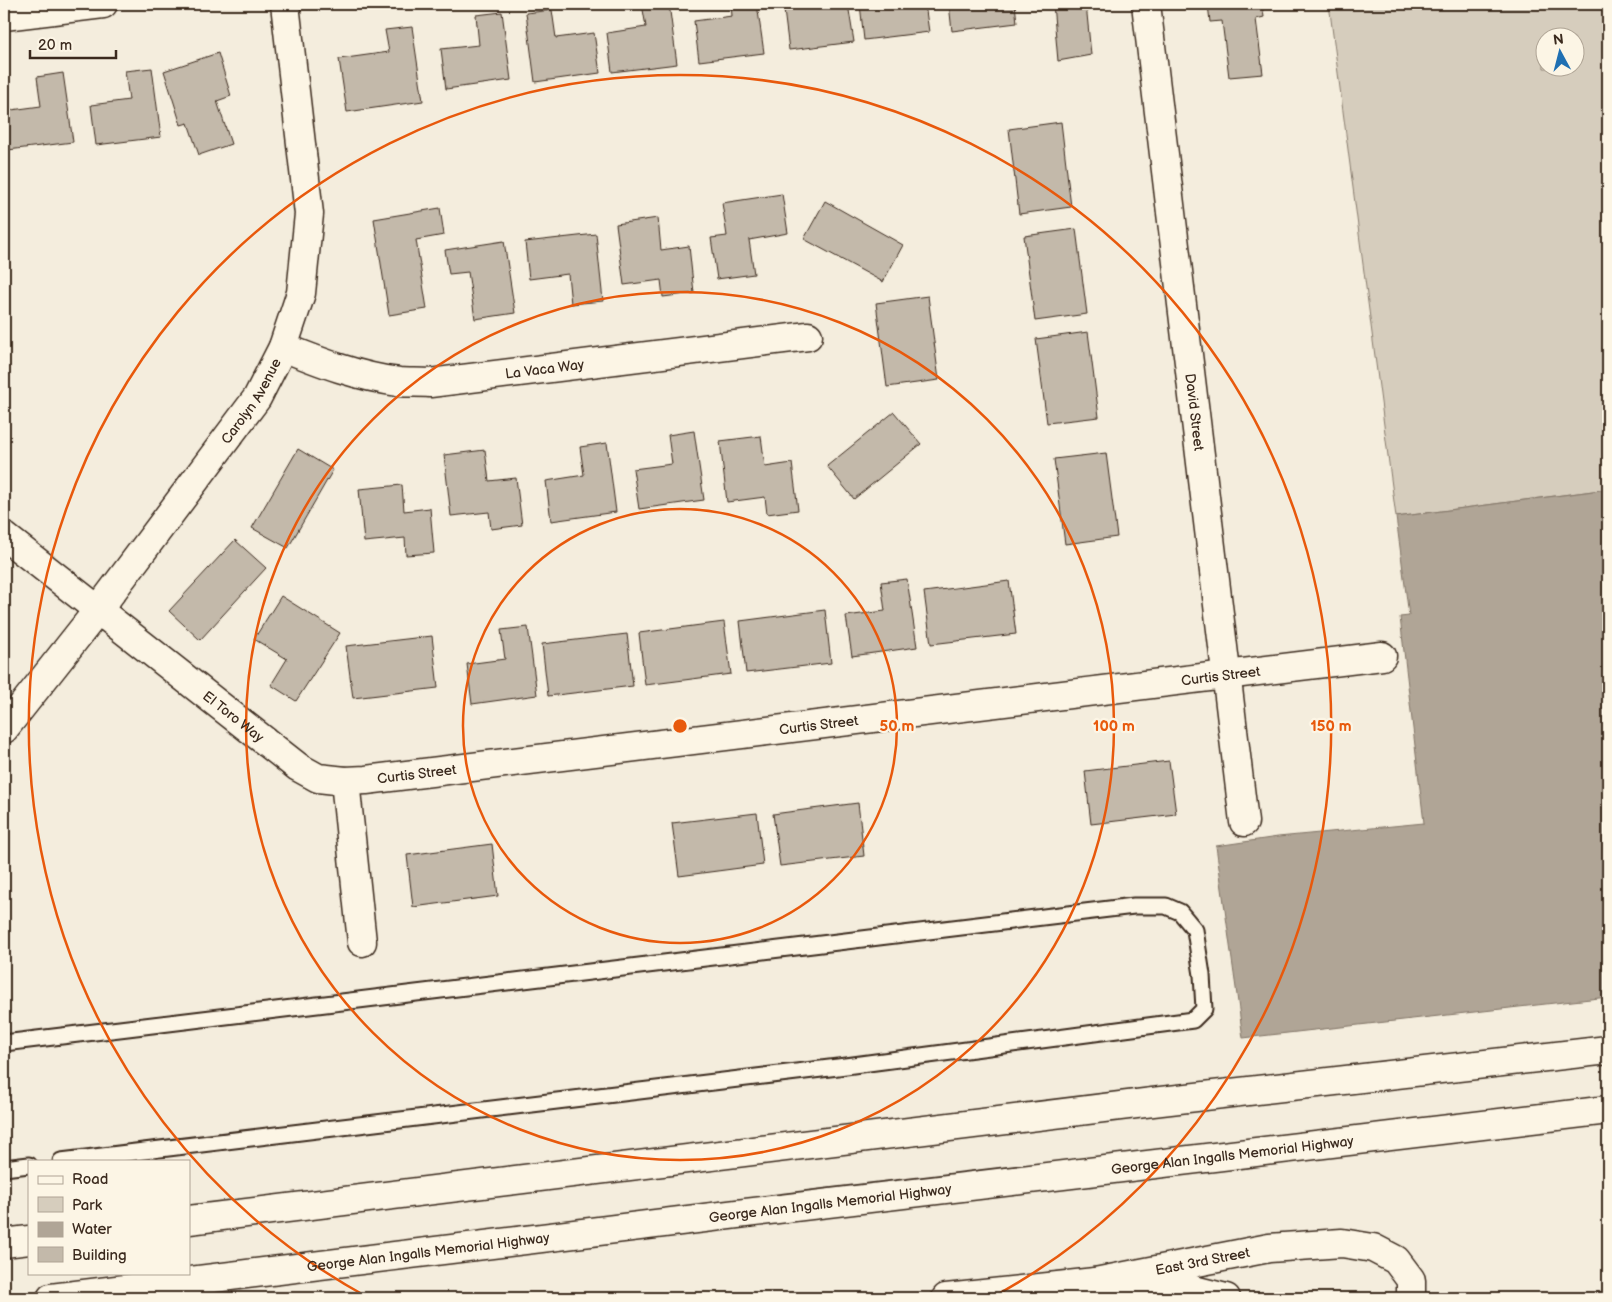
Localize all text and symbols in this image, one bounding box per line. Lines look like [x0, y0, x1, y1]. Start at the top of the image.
scale bar [30, 28, 116, 60]
north arrow [1534, 28, 1584, 78]
text: N [1552, 31, 1565, 49]
text: 20 m [38, 36, 72, 55]
street label: Carolyn Avenue [217, 355, 284, 447]
street label: La Vaca Way [504, 355, 586, 382]
street label: David Street [1182, 372, 1208, 453]
street label: Curtis Street [1180, 662, 1262, 689]
street label: El Toro Way [200, 687, 268, 746]
street label: Curtis Street [778, 711, 860, 738]
centre of rings [671, 717, 689, 735]
text: 50 m [880, 717, 915, 736]
text: 100 m [1093, 717, 1135, 736]
text: 150 m [1310, 717, 1352, 736]
street label: Curtis Street [376, 760, 458, 787]
street label: George Alan Ingalls Memorial Highway [1110, 1132, 1355, 1178]
legend [28, 1160, 190, 1274]
text: Road [72, 1170, 108, 1189]
street label: George Alan Ingalls Memorial Highway [708, 1180, 953, 1226]
text: Park [72, 1196, 103, 1215]
text: Water [72, 1220, 112, 1239]
street label: George Alan Ingalls Memorial Highway [306, 1228, 551, 1275]
street label: East 3rd Street [1154, 1243, 1252, 1279]
text: Building [72, 1246, 127, 1265]

